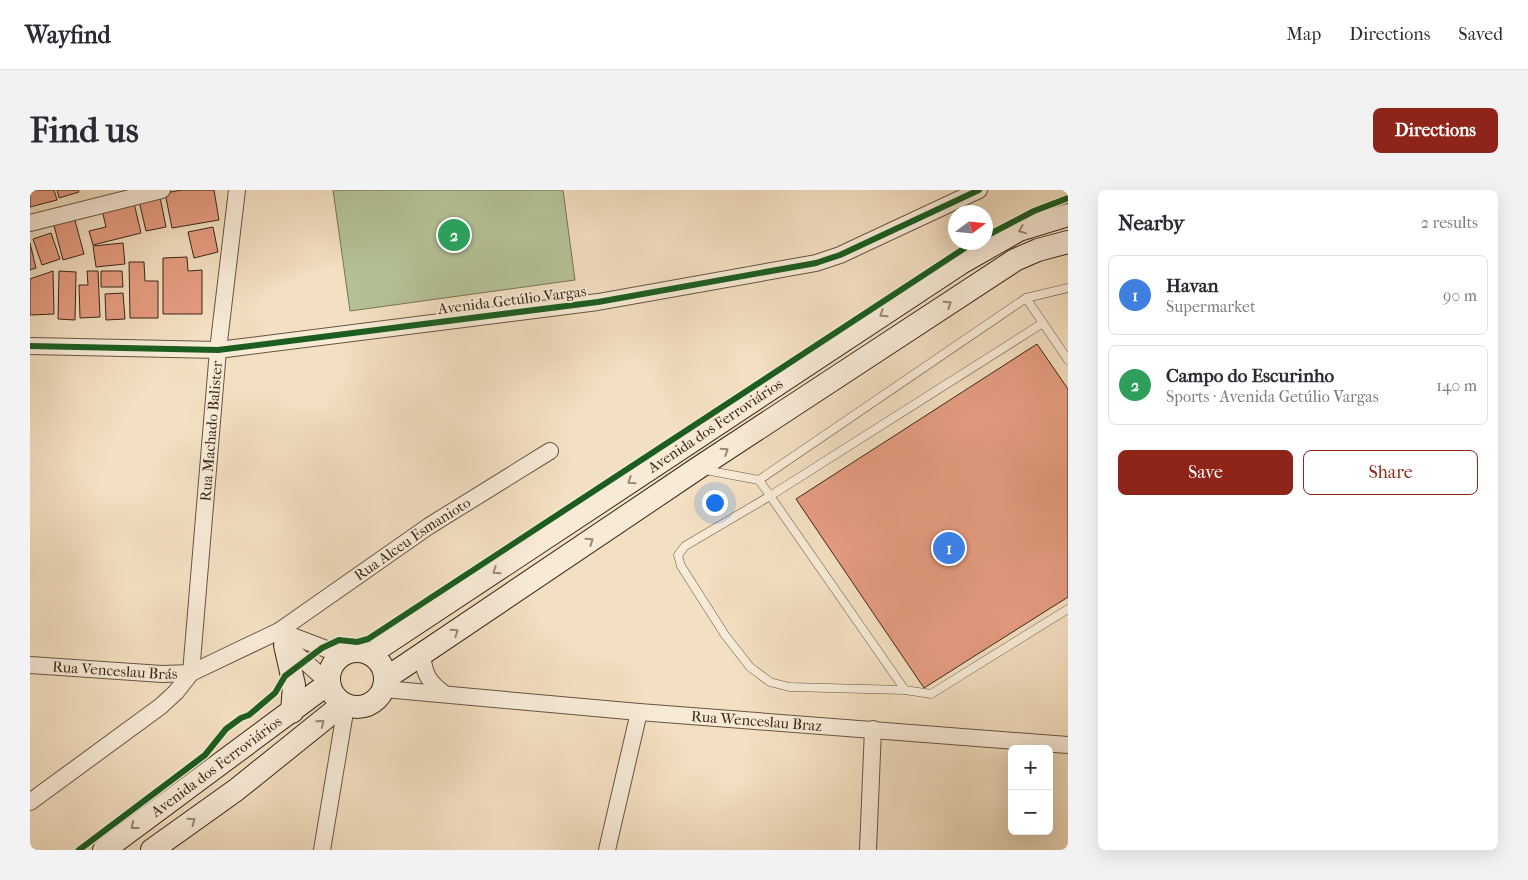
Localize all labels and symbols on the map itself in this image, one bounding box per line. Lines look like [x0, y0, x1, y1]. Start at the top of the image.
north arrow [948, 205, 993, 250]
pin: 2 [438, 216, 470, 254]
one-way arrow [1018, 223, 1027, 234]
street label: Avenida Getúlio Vargas [436, 282, 588, 318]
one-way arrow [943, 301, 952, 310]
one-way arrow [880, 308, 889, 317]
street label: Rua Machado Balister [196, 359, 226, 502]
street label: Avenida dos Ferroviários [644, 374, 787, 477]
one-way arrow [719, 448, 729, 457]
one-way arrow [627, 475, 637, 484]
your location [702, 490, 728, 516]
street label: Rua Alceu Esmanioto [351, 493, 474, 585]
pin: 1 [933, 529, 965, 567]
one-way arrow [584, 538, 594, 547]
one-way arrow [492, 565, 501, 574]
one-way arrow [449, 629, 459, 638]
street label: Rua Venceslau Brás [52, 658, 178, 683]
street label: Rua Wenceslau Braz [691, 707, 823, 735]
street label: Avenida dos Ferroviários [147, 712, 286, 822]
one-way arrow [315, 720, 324, 728]
one-way arrow [186, 818, 195, 827]
one-way arrow [131, 821, 140, 830]

